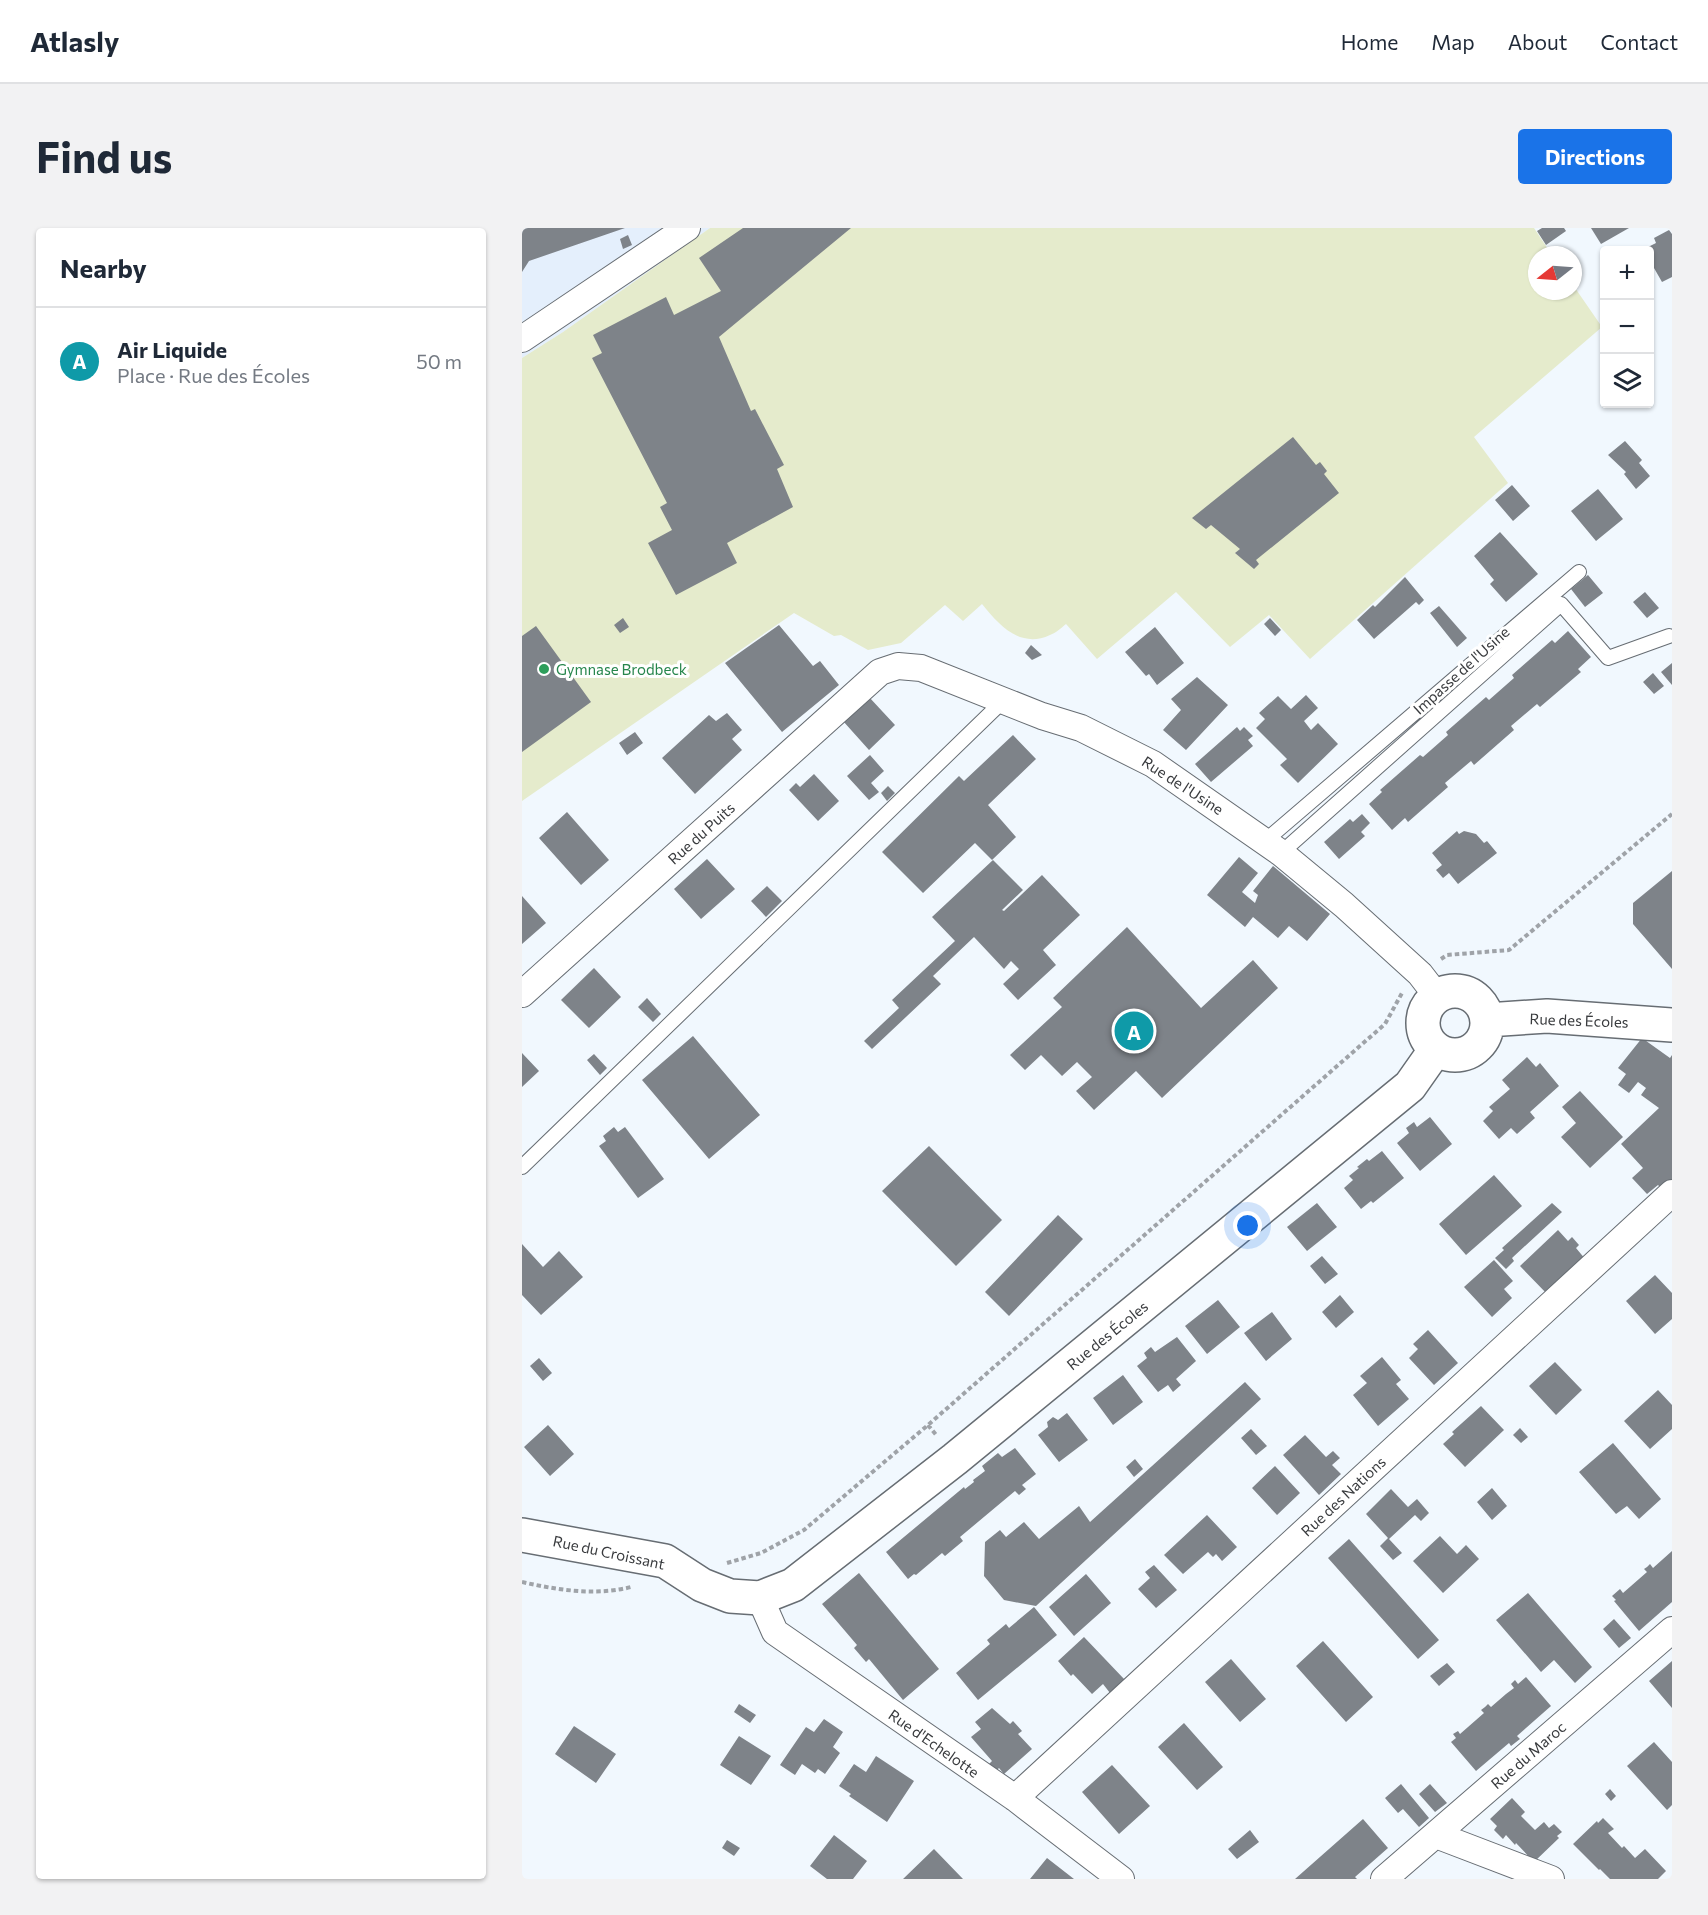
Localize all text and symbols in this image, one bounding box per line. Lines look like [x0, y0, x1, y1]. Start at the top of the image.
text: Atlasly [30, 24, 119, 58]
text: Home [1341, 29, 1398, 54]
text: Map [1431, 29, 1475, 54]
text: About [1508, 29, 1567, 54]
text: Contact [1600, 29, 1678, 54]
button: Directions [1518, 129, 1672, 184]
text: Find us [36, 130, 172, 182]
north arrow [1528, 246, 1582, 300]
map controls [1600, 246, 1654, 408]
button: + [1600, 246, 1654, 300]
text: Nearby [60, 252, 147, 283]
button: − [1600, 300, 1654, 354]
text: Air Liquide [117, 336, 227, 363]
text: A [72, 349, 87, 373]
text: 50 m [416, 349, 462, 373]
button: layers [1600, 354, 1654, 408]
text: Place · Rue des Écoles [117, 363, 310, 387]
street label: Impasse de l'Usine [1409, 622, 1513, 718]
place label: Gymnase Brodbeck [556, 660, 687, 678]
marker: Gymnase Brodbeck [537, 662, 551, 676]
street label: Rue de l'Usine [1139, 752, 1227, 818]
street label: Rue du Puits [664, 798, 738, 868]
pin: A [1114, 1008, 1154, 1054]
street label: Rue des Écoles [1529, 1008, 1629, 1031]
your location [1233, 1211, 1262, 1240]
street label: Rue des Écoles [1062, 1296, 1151, 1373]
street label: Rue des Nations [1297, 1452, 1389, 1540]
street label: Rue du Croissant [551, 1531, 667, 1573]
street label: Rue d'Echelotte [885, 1705, 983, 1781]
street label: Rue du Maroc [1487, 1718, 1569, 1792]

